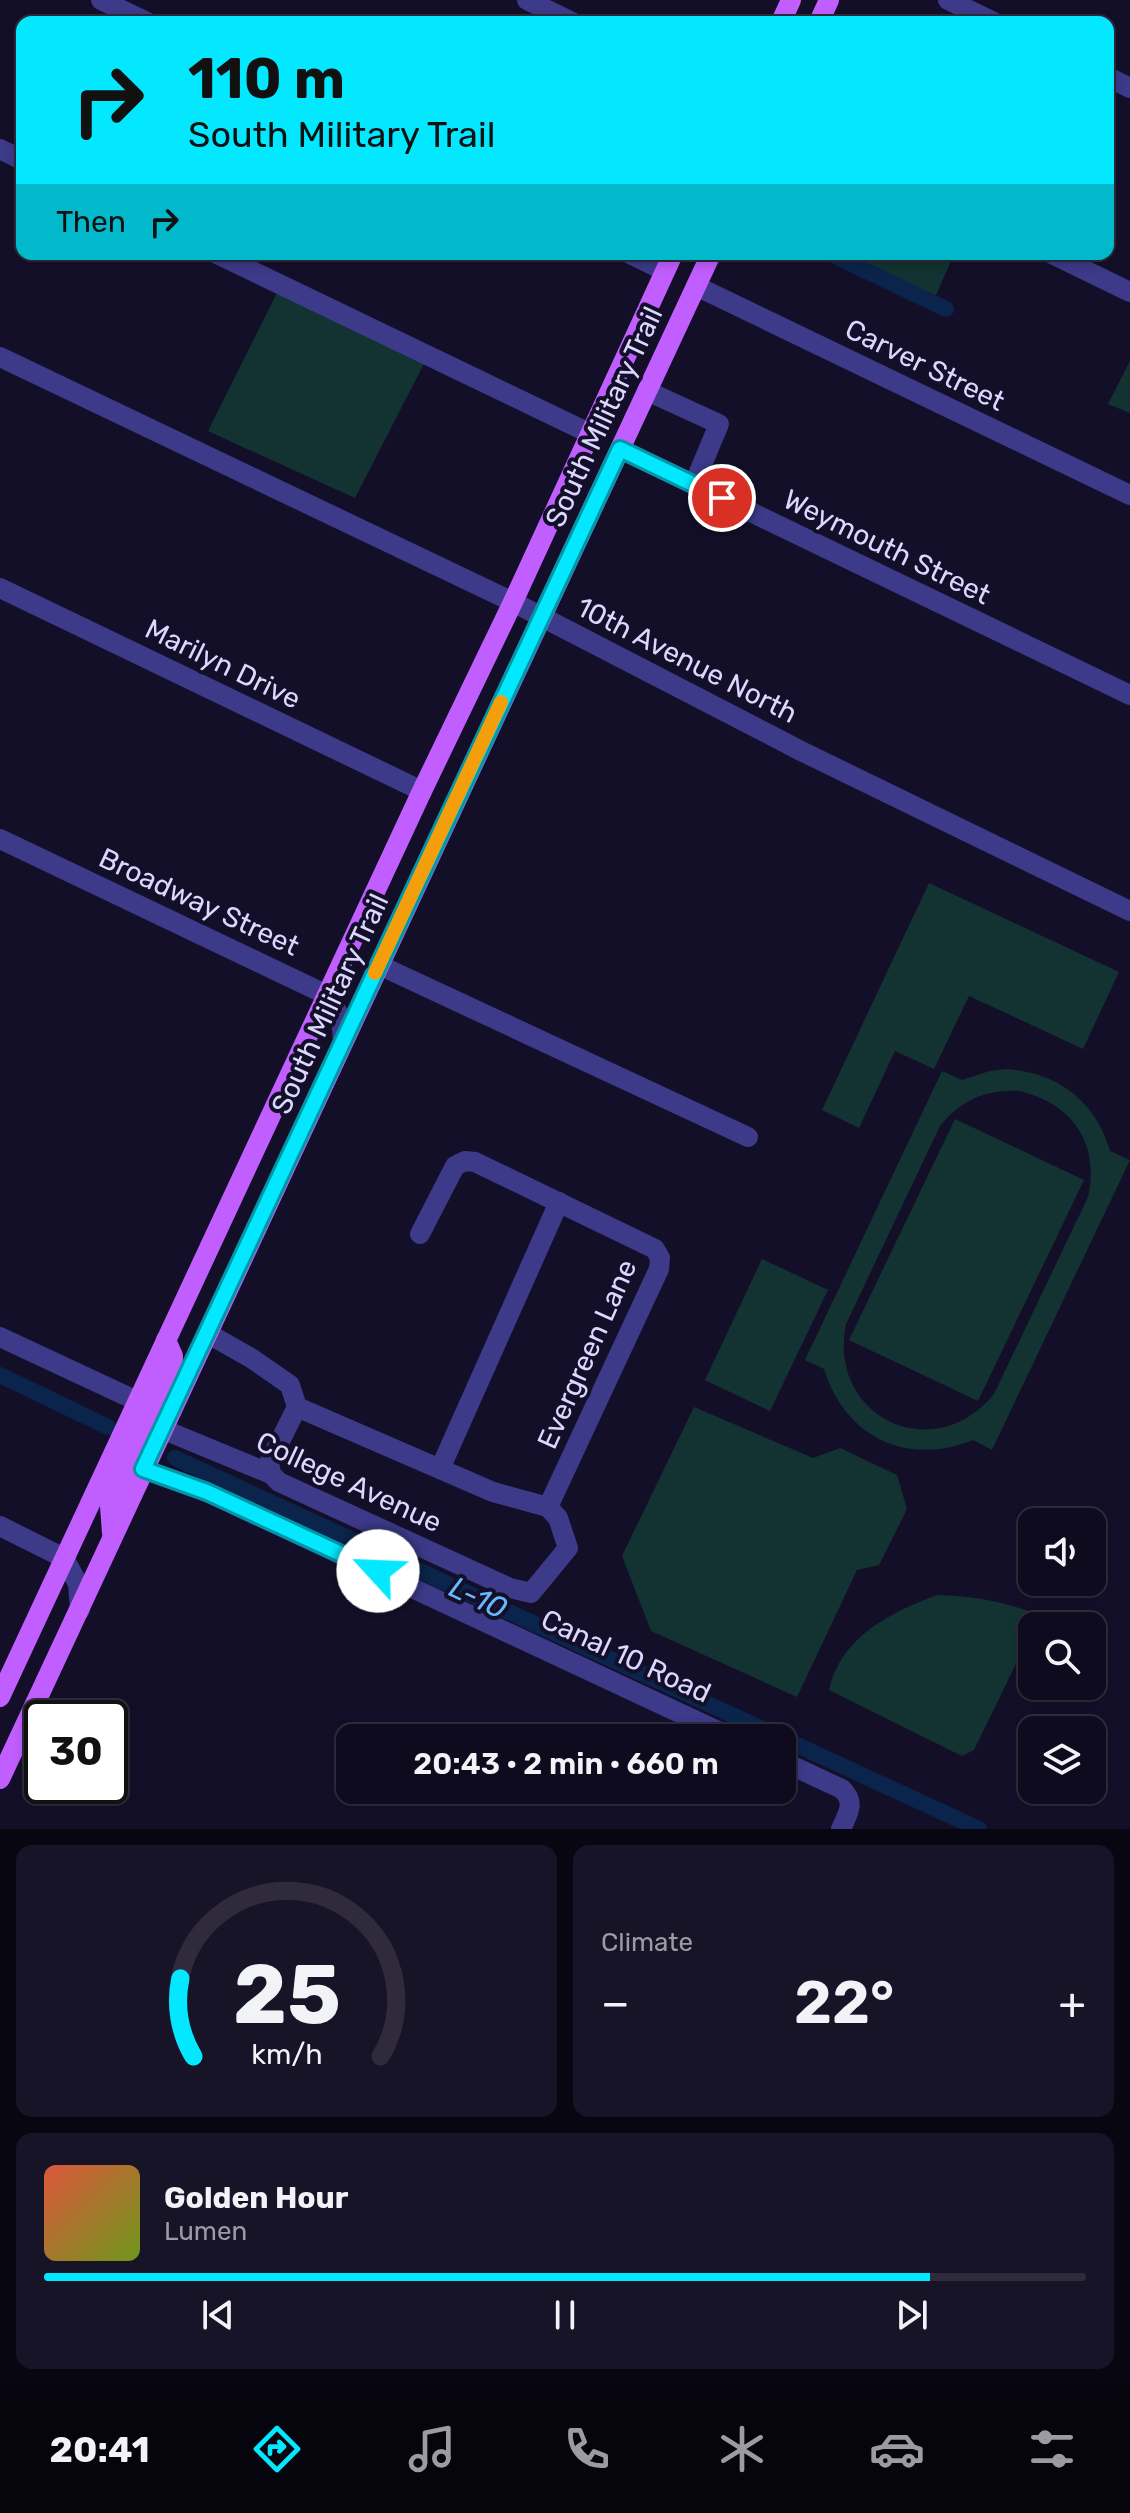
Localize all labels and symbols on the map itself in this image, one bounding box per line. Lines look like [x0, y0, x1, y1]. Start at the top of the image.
street label: South Military Trail [539, 302, 669, 532]
street label: Carver Street [840, 312, 1010, 418]
pin [688, 464, 756, 532]
street label: Weymouth Street [778, 483, 996, 611]
street label: 10th Avenue North [571, 590, 803, 730]
street label: Marilyn Drive [140, 612, 306, 716]
street label: Broadway Street [94, 841, 304, 963]
street label: South Military Trail [265, 889, 395, 1119]
street label: Evergreen Lane [530, 1254, 644, 1454]
street label: College Avenue [251, 1425, 447, 1539]
position arrow [336, 1529, 420, 1613]
water label: L-10 [444, 1569, 512, 1627]
street label: Canal 10 Road [536, 1602, 716, 1710]
speed limit sign: 30 [24, 1700, 128, 1804]

